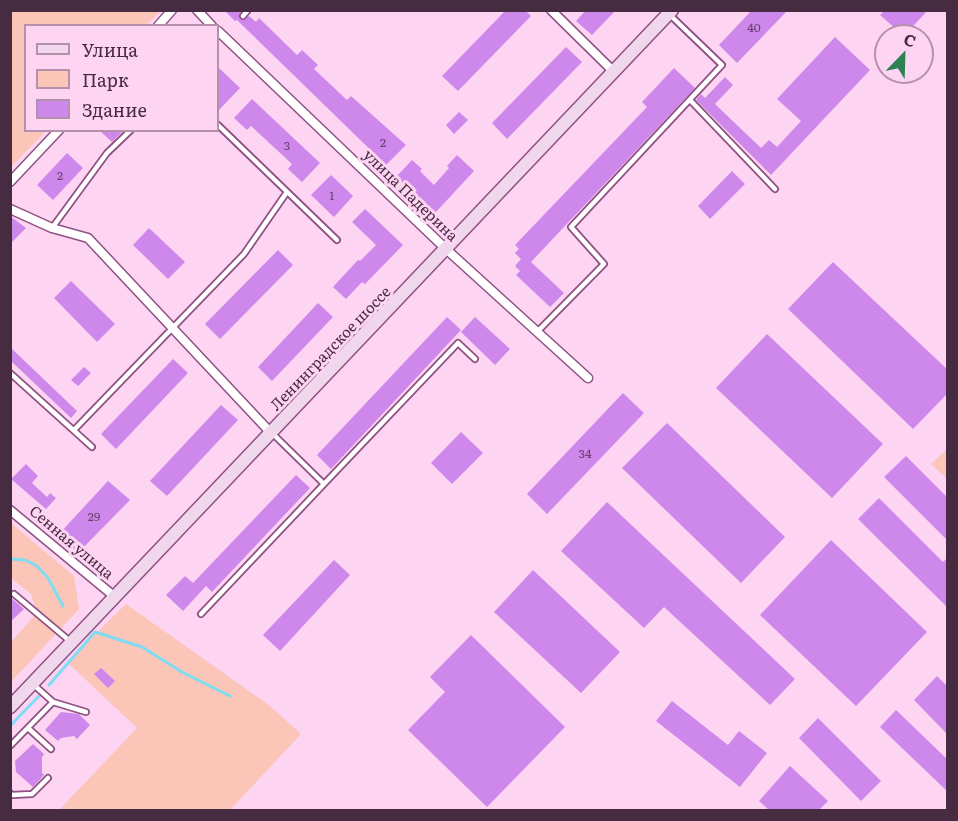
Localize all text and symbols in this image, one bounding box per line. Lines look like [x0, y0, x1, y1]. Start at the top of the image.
house number: 40 [747, 21, 761, 35]
legend [24, 24, 219, 132]
north arrow [874, 24, 934, 84]
text: С [900, 26, 920, 53]
text: Улица [82, 36, 138, 63]
text: Парк [82, 66, 129, 93]
text: Здание [82, 96, 147, 123]
house number: 2 [380, 136, 386, 150]
house number: 3 [284, 139, 290, 153]
street label: улица Падерина [359, 146, 461, 246]
house number: 2 [57, 169, 63, 183]
house number: 1 [330, 189, 334, 203]
street label: Ленинградское шоссе [267, 283, 395, 415]
house number: 34 [578, 447, 592, 461]
street label: Сенная улица [25, 502, 117, 584]
house number: 29 [88, 510, 100, 524]

